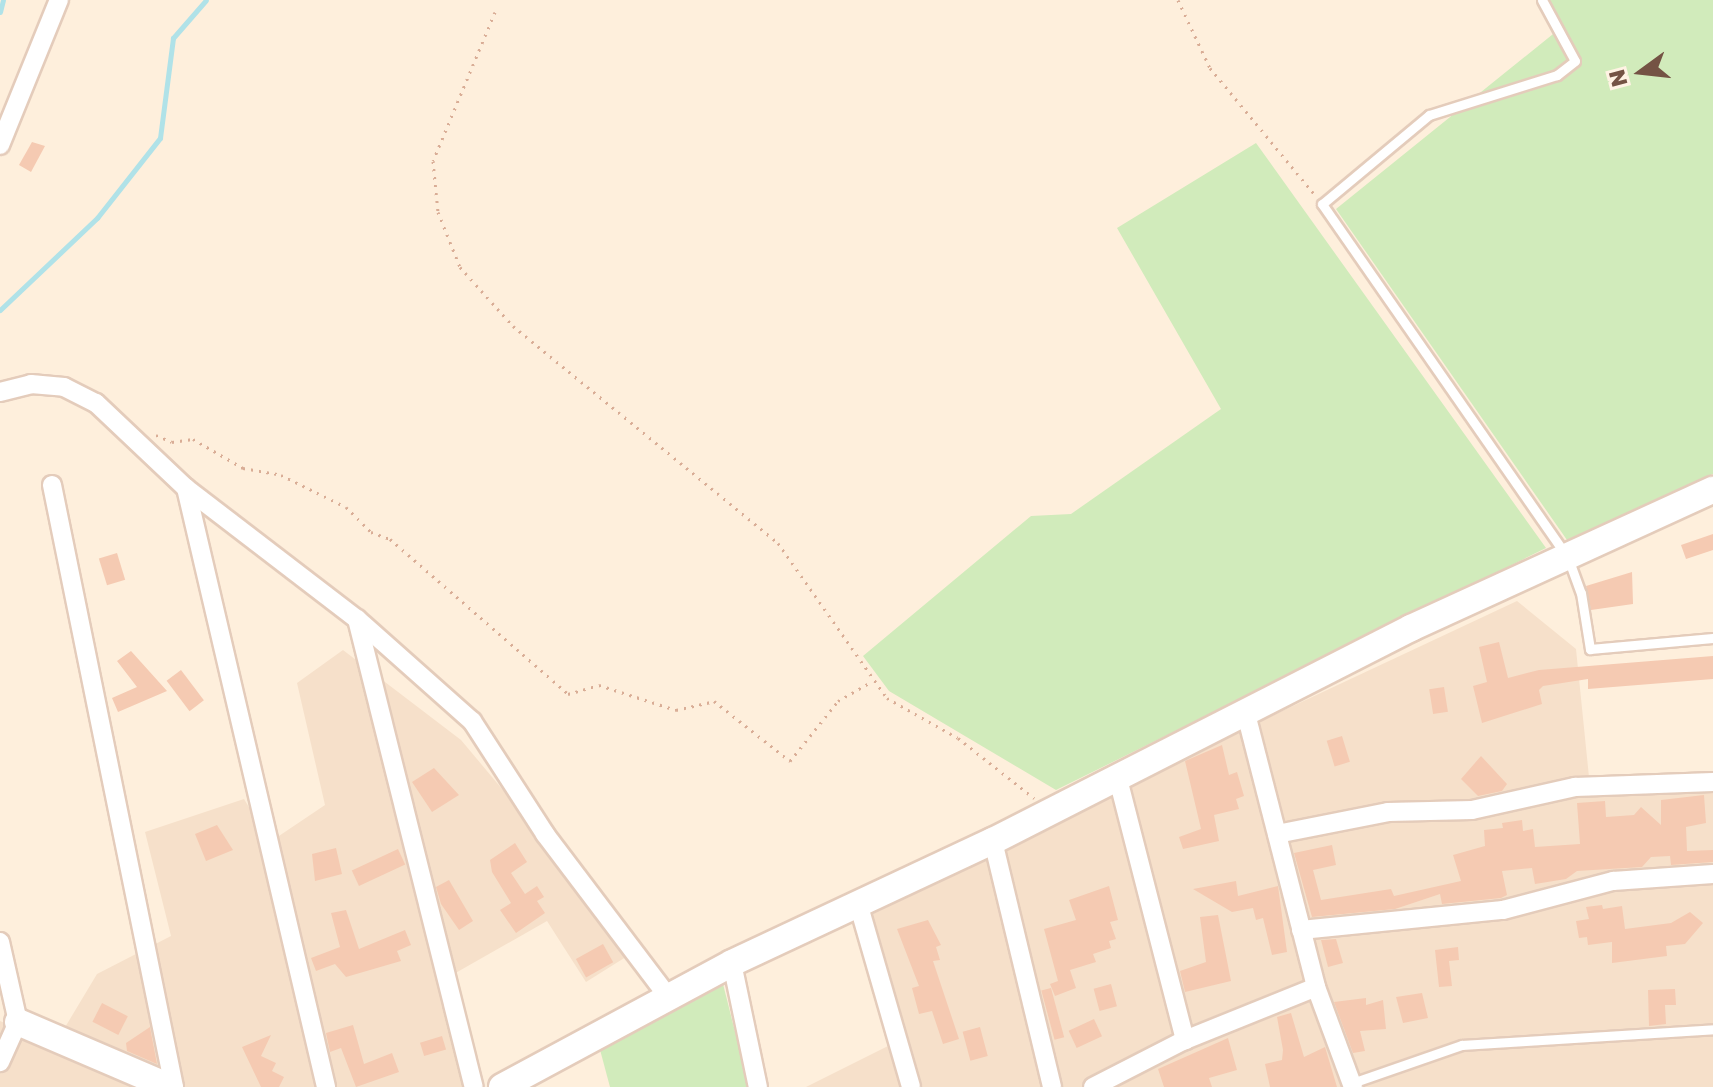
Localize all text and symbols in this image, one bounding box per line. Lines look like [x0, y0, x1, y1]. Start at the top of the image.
north arrow [1601, 32, 1681, 112]
text: N [1602, 67, 1633, 90]

